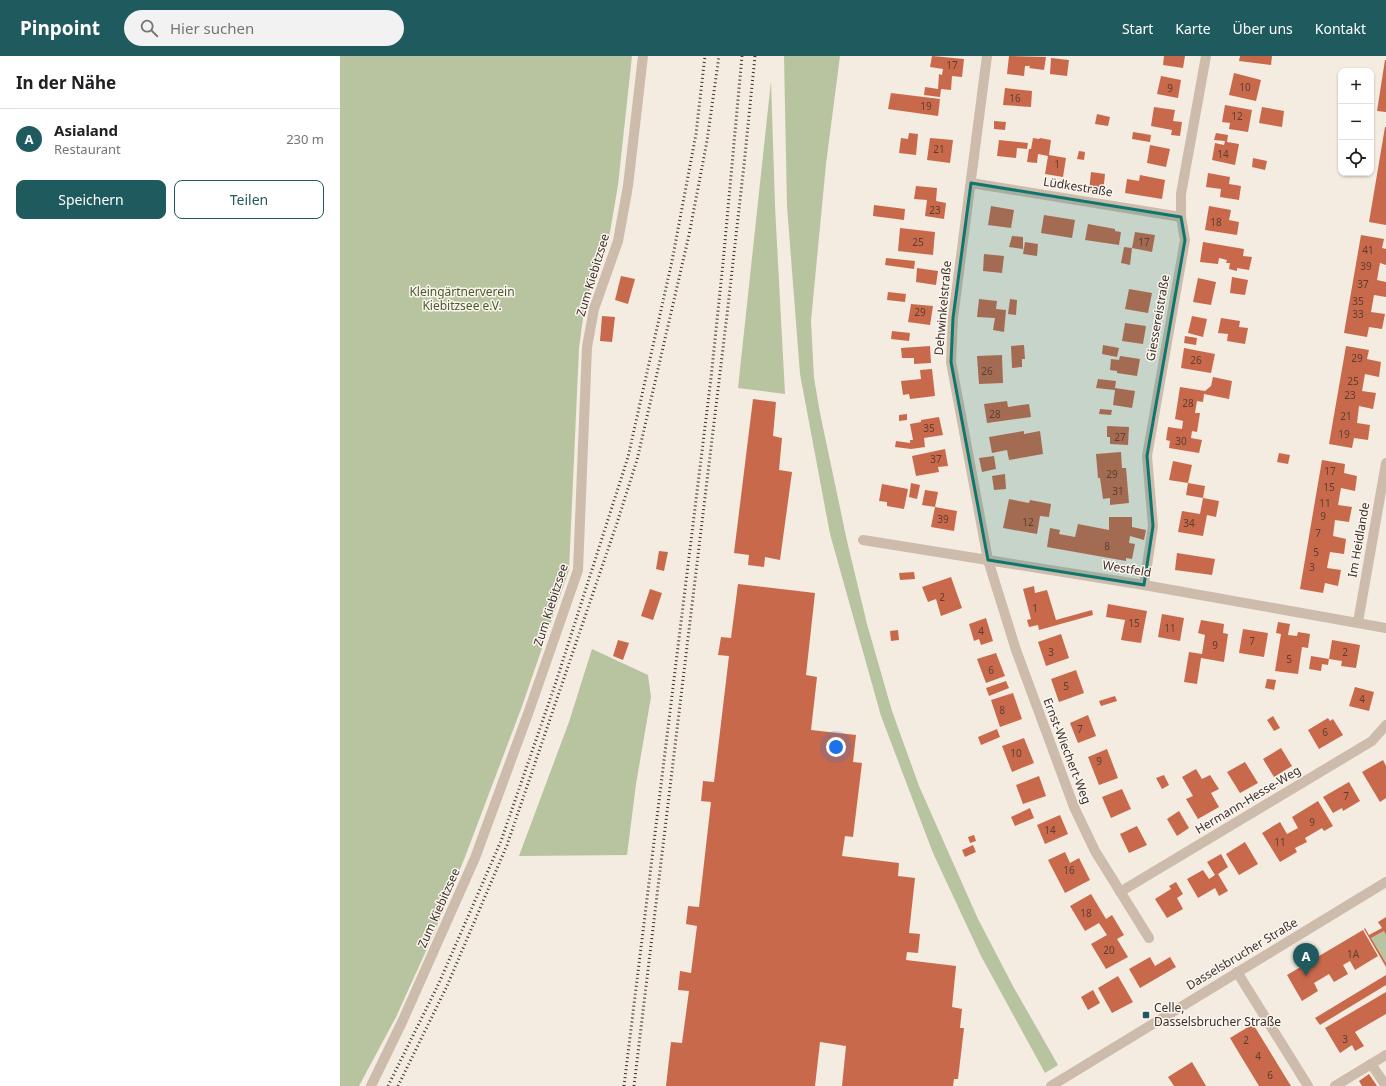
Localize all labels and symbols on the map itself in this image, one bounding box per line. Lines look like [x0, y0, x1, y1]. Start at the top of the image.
house number: 17 [946, 58, 958, 72]
house number: 10 [1239, 80, 1251, 94]
house number: 9 [1167, 81, 1173, 95]
house number: 16 [1009, 91, 1021, 105]
house number: 19 [920, 99, 932, 113]
house number: 12 [1231, 109, 1243, 123]
house number: 21 [933, 142, 945, 156]
house number: 14 [1217, 147, 1229, 161]
house number: 1 [1054, 157, 1060, 171]
street label: Lüdkestraße [1042, 173, 1114, 200]
house number: 23 [929, 203, 941, 217]
house number: 18 [1210, 215, 1222, 229]
street label: Zum Kiebitzsee [572, 231, 613, 318]
house number: 25 [912, 235, 924, 249]
house number: 17 [1138, 235, 1150, 249]
house number: 41 [1362, 243, 1374, 257]
house number: 39 [1360, 259, 1372, 273]
street label: Dehwinkelstraße [930, 260, 955, 356]
street label: Giessereistraße [1142, 273, 1173, 362]
house number: 37 [1357, 277, 1369, 291]
park label: Kleingärtnerverein Kiebitzsee e.V. [409, 283, 515, 314]
house number: 35 [1352, 294, 1364, 308]
house number: 29 [914, 305, 926, 319]
house number: 33 [1352, 307, 1364, 321]
house number: 29 [1351, 351, 1363, 365]
house number: 26 [1190, 353, 1202, 367]
house number: 26 [981, 364, 993, 378]
house number: 25 [1347, 374, 1359, 388]
house number: 23 [1344, 388, 1356, 402]
house number: 28 [1182, 396, 1194, 410]
house number: 28 [989, 407, 1001, 421]
house number: 21 [1340, 409, 1352, 423]
house number: 35 [923, 421, 935, 435]
house number: 19 [1338, 427, 1350, 441]
house number: 27 [1114, 430, 1126, 444]
house number: 30 [1175, 434, 1187, 448]
house number: 37 [930, 452, 942, 466]
house number: 17 [1324, 464, 1336, 478]
house number: 29 [1106, 467, 1118, 481]
house number: 15 [1323, 480, 1335, 494]
house number: 31 [1112, 484, 1124, 498]
house number: 11 [1319, 496, 1331, 510]
street label: Im Heidlande [1344, 501, 1374, 579]
house number: 9 [1320, 509, 1326, 523]
house number: 39 [937, 512, 949, 526]
house number: 12 [1022, 515, 1034, 529]
house number: 34 [1183, 516, 1195, 530]
house number: 7 [1315, 526, 1321, 540]
house number: 8 [1104, 539, 1110, 553]
house number: 5 [1313, 545, 1319, 559]
street label: Westfeld [1101, 556, 1153, 581]
house number: 3 [1309, 560, 1315, 574]
street label: Zum Kiebitzsee [529, 561, 572, 648]
house number: 2 [939, 590, 945, 604]
house number: 1 [1032, 601, 1038, 615]
house number: 15 [1128, 616, 1140, 630]
house number: 11 [1164, 621, 1176, 635]
house number: 4 [978, 624, 984, 638]
house number: 7 [1249, 634, 1255, 648]
house number: 9 [1212, 638, 1218, 652]
house number: 3 [1048, 645, 1054, 659]
house number: 2 [1342, 645, 1348, 659]
house number: 5 [1286, 652, 1292, 666]
house number: 6 [988, 663, 994, 677]
house number: 5 [1063, 679, 1069, 693]
house number: 4 [1359, 692, 1365, 706]
street label: Ernst-Wiechert-Weg [1039, 695, 1096, 806]
house number: 8 [999, 703, 1005, 717]
house number: 7 [1077, 722, 1083, 736]
house number: 6 [1322, 725, 1328, 739]
your location [826, 737, 846, 757]
house number: 10 [1010, 746, 1022, 760]
house number: 9 [1096, 754, 1102, 768]
street label: Hermann-Hesse-Weg [1192, 761, 1304, 838]
house number: 7 [1343, 789, 1349, 803]
house number: 9 [1309, 815, 1315, 829]
house number: 14 [1044, 823, 1056, 837]
house number: 11 [1274, 835, 1286, 849]
house number: 16 [1063, 863, 1075, 877]
street label: Zum Kiebitzsee [413, 865, 464, 950]
house number: 18 [1080, 906, 1092, 920]
street label: Dasselsbrucher Straße [1183, 913, 1301, 994]
house number: 20 [1103, 943, 1115, 957]
pin: A [1293, 943, 1319, 976]
house number: 1A [1347, 947, 1360, 961]
place label: Celle, Dasselsbrucher Straße [1154, 999, 1281, 1030]
marker: Celle, Dasselsbrucher Straße [1141, 1010, 1151, 1020]
house number: 3 [1342, 1032, 1348, 1046]
house number: 2 [1243, 1033, 1249, 1047]
house number: 4 [1255, 1049, 1261, 1063]
house number: 6 [1267, 1068, 1273, 1082]

